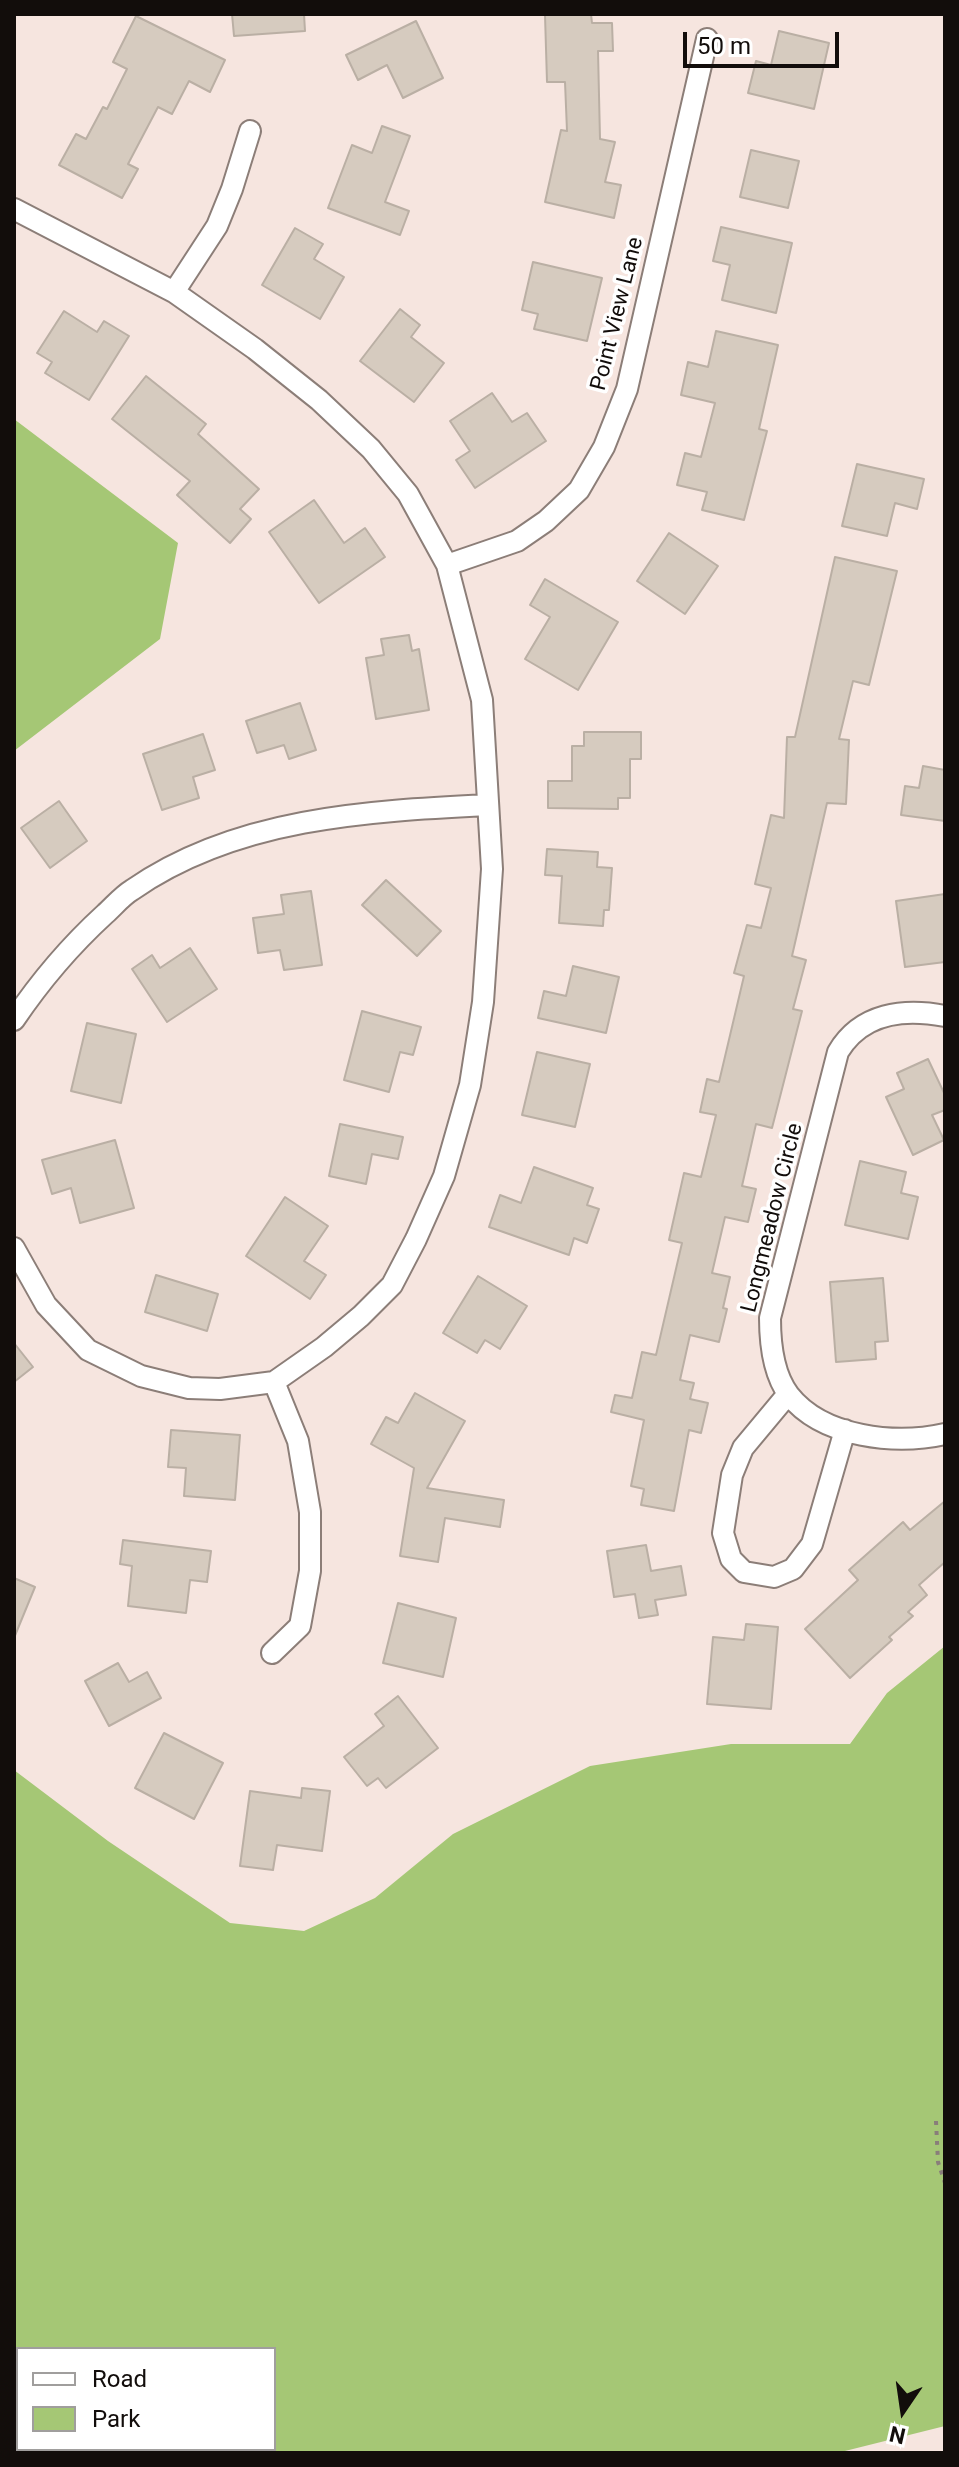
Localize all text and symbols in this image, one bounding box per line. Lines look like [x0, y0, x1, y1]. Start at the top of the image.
scale bar [687, 16, 843, 66]
text: 50 m [697, 32, 751, 60]
street label: Point View Lane [586, 235, 650, 393]
street label: Longmeadow Circle [737, 1121, 809, 1315]
legend [16, 2347, 276, 2451]
text: Road [92, 2365, 147, 2393]
north arrow [863, 2371, 943, 2451]
text: Park [92, 2405, 140, 2433]
text: N [887, 2421, 908, 2449]

